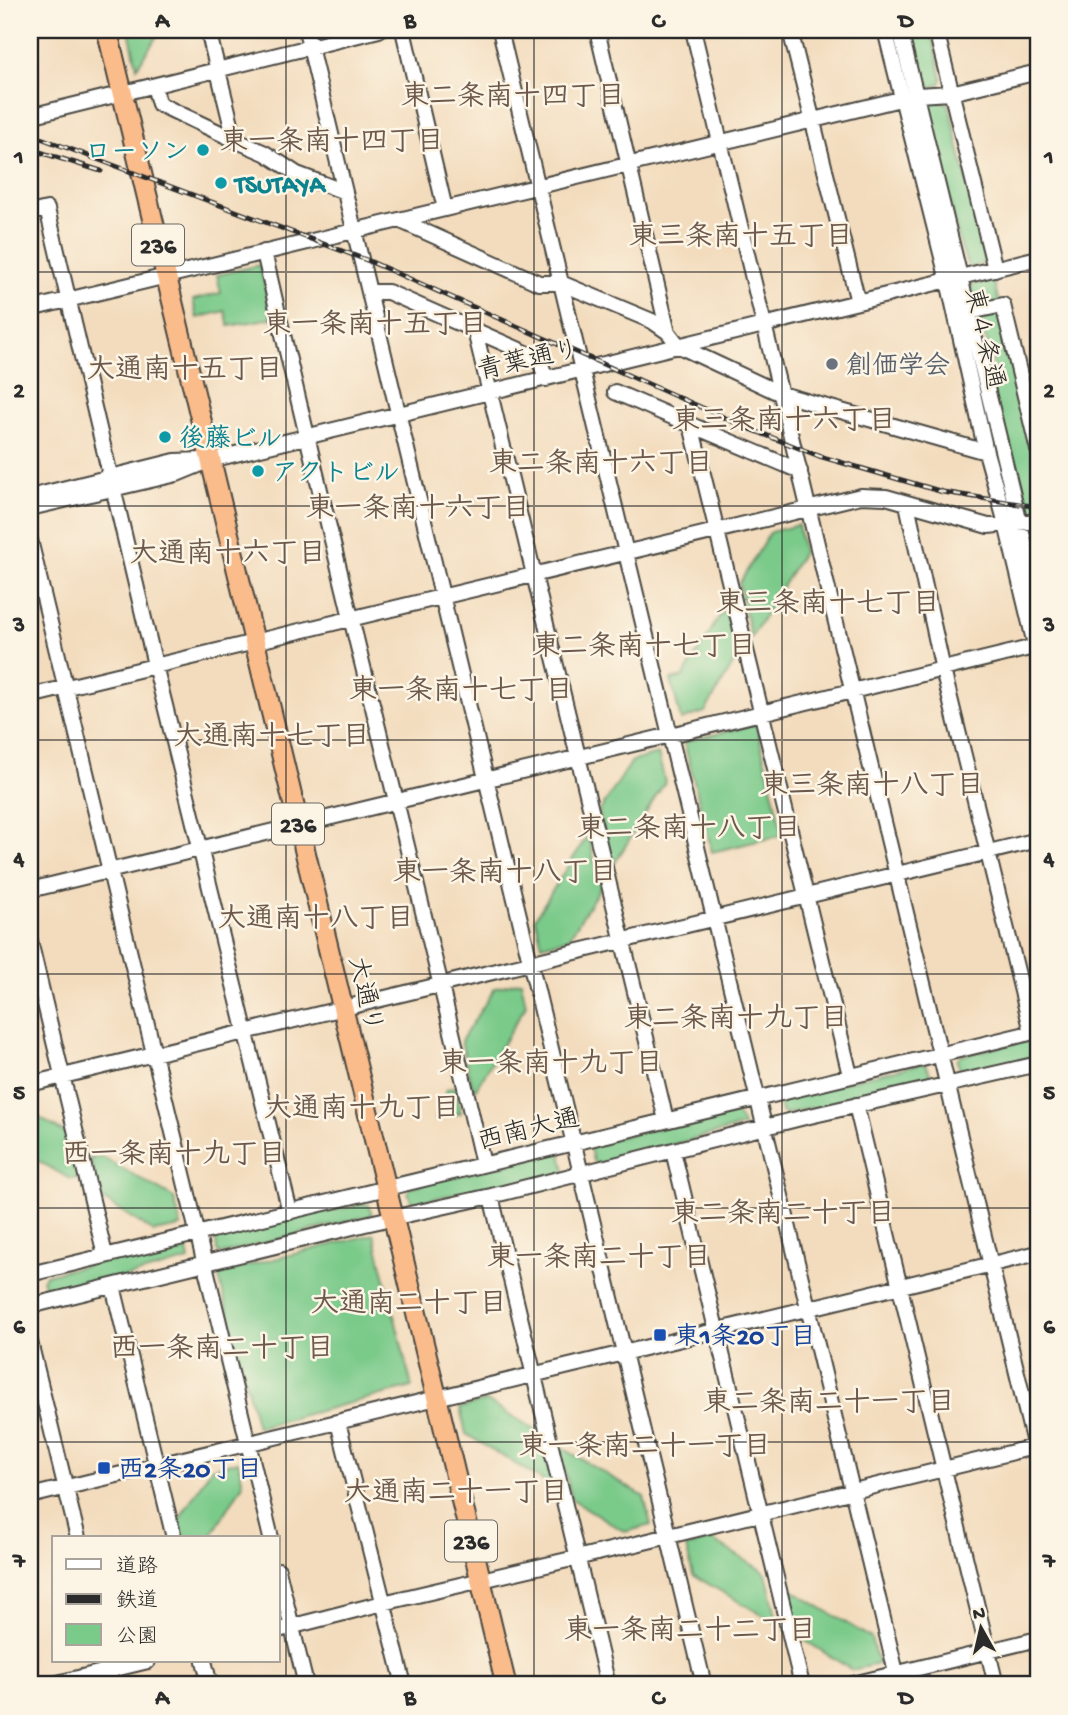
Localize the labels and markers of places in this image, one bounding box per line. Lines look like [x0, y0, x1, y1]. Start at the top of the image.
place label: ローソン [85, 139, 189, 170]
marker: ローソン [195, 142, 211, 158]
place label: TSUTAYA [233, 172, 326, 203]
marker: TSUTAYA [213, 175, 229, 191]
place label: 創価学会 [846, 351, 950, 384]
marker: 創価学会 [824, 356, 840, 372]
place label: 後藤ビル [179, 424, 282, 457]
marker: 後藤ビル [157, 429, 173, 445]
place label: アクトビル [272, 460, 400, 491]
marker: アクトビル [250, 463, 266, 479]
place label: 東1条20丁目 [674, 1322, 816, 1355]
marker: 東1条20丁目 [652, 1327, 668, 1343]
place label: 西2条20丁目 [118, 1455, 262, 1488]
marker: 西2条20丁目 [96, 1460, 112, 1476]

